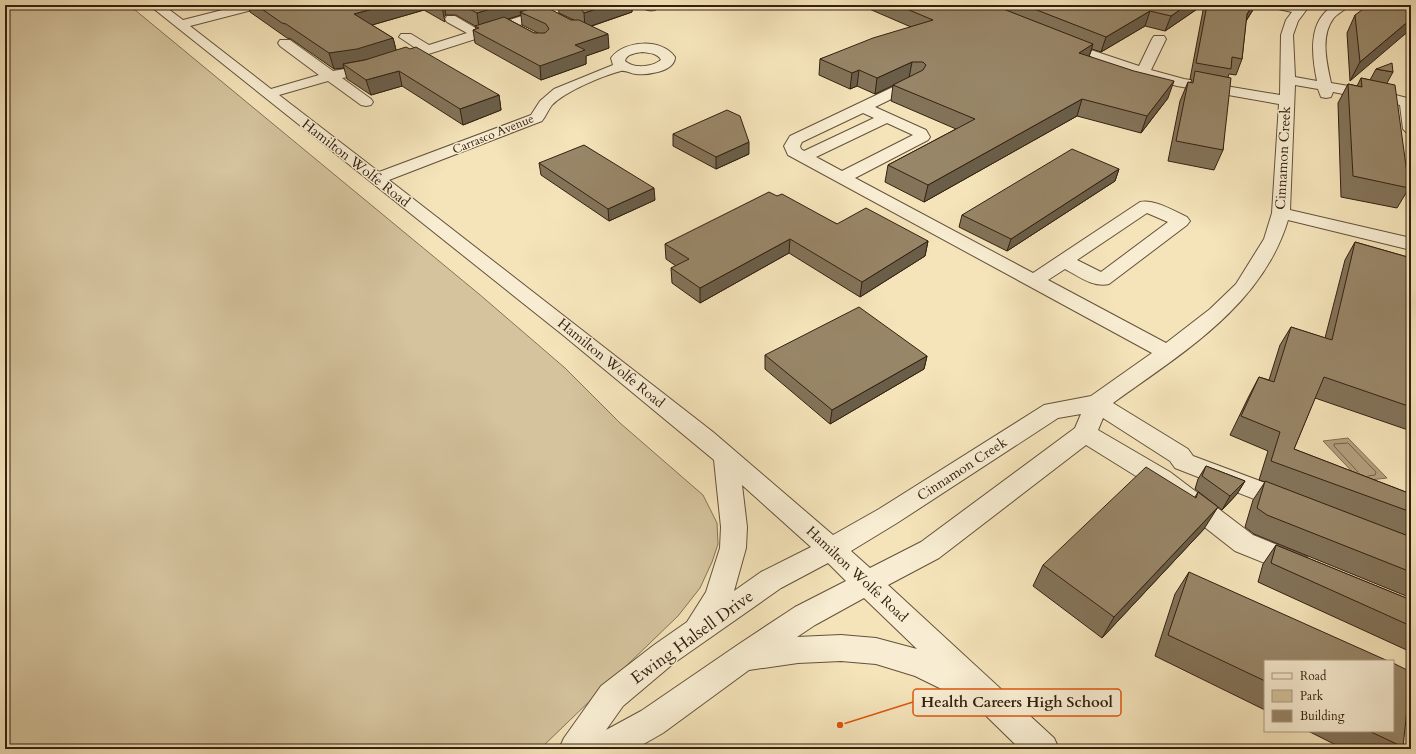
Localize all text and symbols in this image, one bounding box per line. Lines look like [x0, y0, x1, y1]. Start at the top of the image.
street label: Cinnamon Creek [1271, 105, 1295, 210]
street label: Carrasco Avenue [450, 110, 536, 158]
street label: Hamilton Wolfe Road [298, 115, 415, 212]
street label: Hamilton Wolfe Road [554, 314, 669, 412]
street label: Cinnamon Creek [913, 433, 1011, 505]
street label: Hamilton Wolfe Road [802, 522, 912, 627]
street label: Ewing Halsell Drive [626, 585, 758, 689]
legend [1264, 660, 1394, 732]
text: Road [1300, 668, 1327, 684]
text: Park [1300, 688, 1324, 704]
callout: Health Careers High School [913, 689, 1121, 716]
text: Health Careers High School [921, 692, 1114, 712]
text: Building [1300, 708, 1345, 724]

